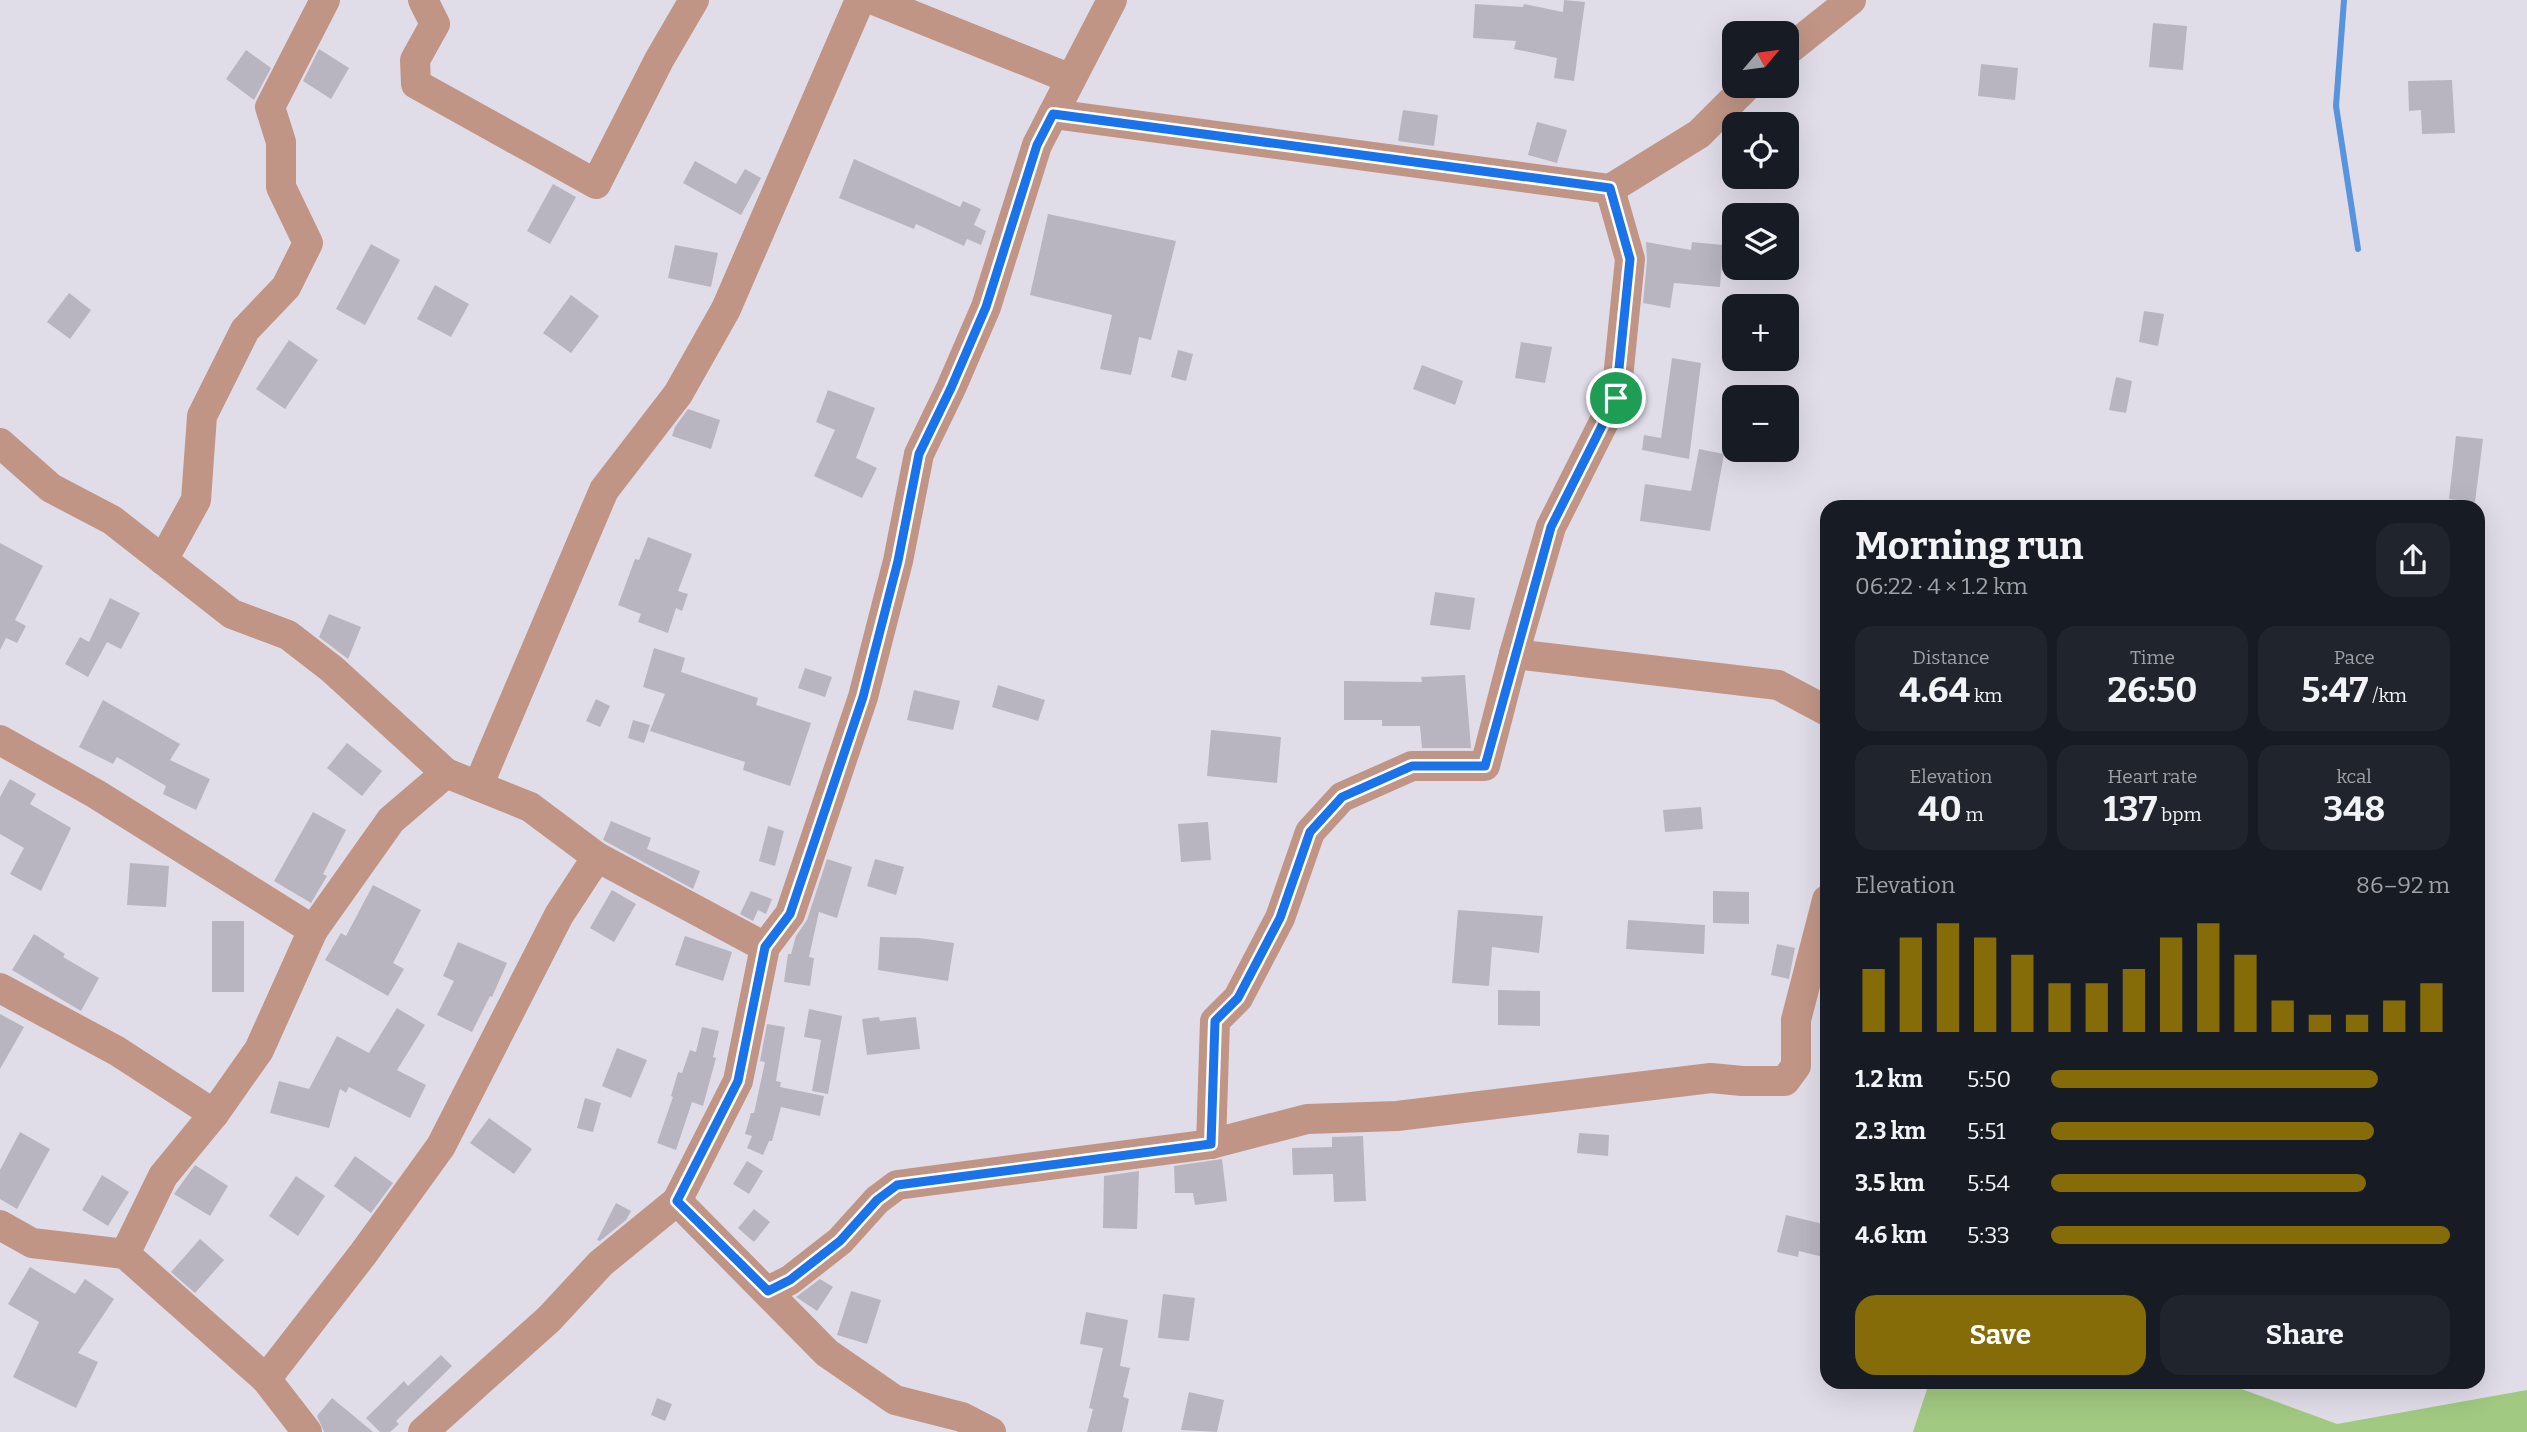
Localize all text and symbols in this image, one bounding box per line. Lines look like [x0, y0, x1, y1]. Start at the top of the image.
north arrow [1722, 21, 1799, 98]
map controls [1722, 21, 1799, 462]
button: locate [1722, 112, 1799, 189]
button: layers [1722, 203, 1799, 280]
button: + [1722, 294, 1799, 371]
pin [1586, 368, 1646, 428]
icon: arrive [1597, 379, 1635, 417]
button: − [1722, 385, 1799, 462]
text: Morning run [1855, 523, 2083, 569]
button: share [2376, 523, 2450, 597]
text: 06:22 · 4 × 1.2 km [1855, 572, 2028, 600]
text: Distance [1912, 646, 1989, 669]
text: Time [2130, 646, 2175, 669]
text: Pace [2334, 646, 2375, 669]
text: 4.64 [1899, 669, 1970, 711]
text: 26:50 [2108, 669, 2197, 711]
text: 5:47 [2301, 669, 2368, 711]
text: km [1970, 684, 2002, 707]
text: /km [2368, 684, 2407, 707]
text: Elevation [1909, 765, 1992, 788]
text: Heart rate [2108, 765, 2197, 788]
text: kcal [2336, 765, 2372, 788]
text: 40 [1918, 788, 1962, 830]
text: 137 [2103, 788, 2157, 830]
text: 348 [2323, 788, 2385, 830]
text: m [1962, 803, 1984, 826]
text: bpm [2157, 803, 2202, 826]
text: Elevation [1855, 871, 1955, 899]
text: 86–92 m [2356, 871, 2450, 899]
text: 1.2 km [1855, 1065, 1923, 1093]
text: 5:50 [1967, 1065, 2011, 1093]
text: 2.3 km [1855, 1117, 1926, 1145]
text: 5:51 [1967, 1117, 2006, 1145]
text: 3.5 km [1855, 1169, 1925, 1197]
text: 5:54 [1967, 1169, 2010, 1197]
text: 4.6 km [1855, 1221, 1927, 1249]
text: 5:33 [1967, 1221, 2010, 1249]
button: Save [1855, 1295, 2146, 1375]
button: Share [2160, 1295, 2450, 1375]

